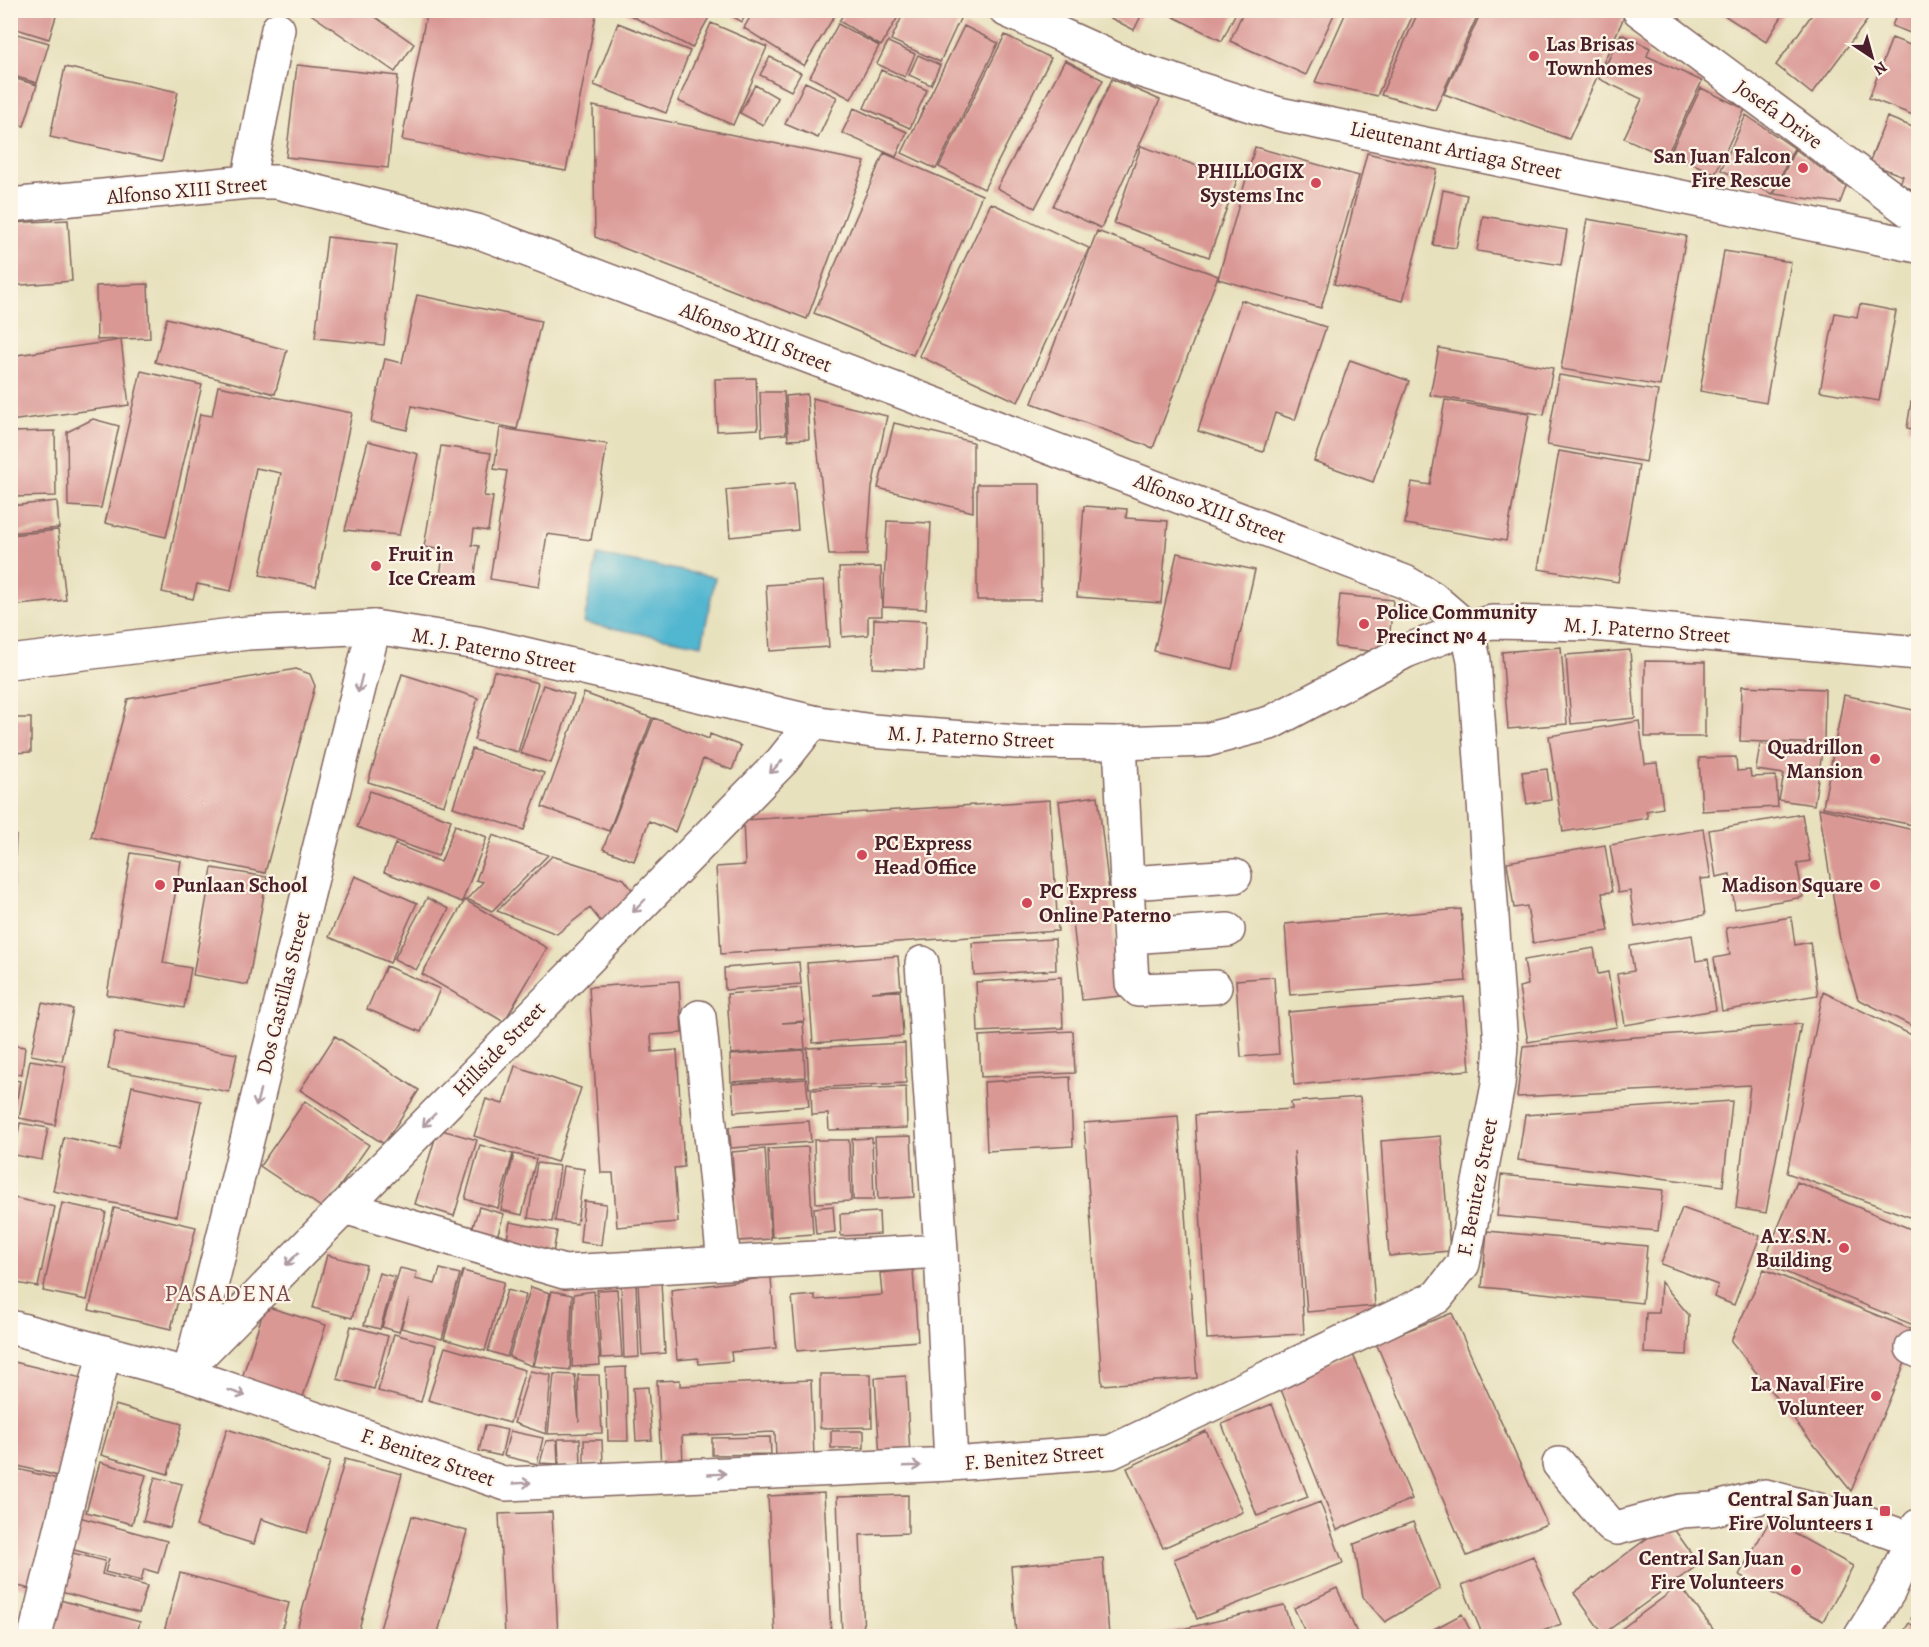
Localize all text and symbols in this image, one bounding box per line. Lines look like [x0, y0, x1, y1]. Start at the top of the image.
north arrow [1842, 27, 1902, 87]
place label: Las Brisas Townhomes [1546, 30, 1653, 82]
marker: Las Brisas Townhomes [1527, 49, 1541, 63]
text: N [1869, 56, 1891, 81]
street label: Josefa Drive [1729, 73, 1829, 155]
street label: Lieutenant Artiaga Street [1347, 114, 1565, 186]
place label: San Juan Falcon Fire Rescue [1653, 142, 1791, 194]
place label: PHILLOGIX Systems Inc [1197, 157, 1305, 209]
marker: San Juan Falcon Fire Rescue [1796, 161, 1810, 175]
street label: Alfonso XIII Street [105, 169, 268, 211]
marker: PHILLOGIX Systems Inc [1309, 176, 1323, 190]
street label: Alfonso XIII Street [675, 295, 836, 379]
street label: Alfonso XIII Street [1129, 466, 1290, 550]
place label: Fruit in Ice Cream [388, 540, 476, 592]
marker: Fruit in Ice Cream [369, 559, 383, 573]
place label: Police Community Precinct № 4 [1376, 598, 1538, 650]
street label: M. J. Paterno Street [1563, 610, 1731, 650]
marker: Police Community Precinct № 4 [1357, 617, 1371, 631]
street label: M. J. Paterno Street [409, 620, 579, 680]
one-way arrow [353, 674, 365, 693]
street label: M. J. Paterno Street [887, 719, 1055, 755]
place label: Quadrillon Mansion [1767, 733, 1863, 785]
marker: Quadrillon Mansion [1868, 752, 1882, 766]
one-way arrow [768, 759, 783, 774]
place label: PC Express Head Office [874, 829, 977, 881]
marker: PC Express Head Office [855, 848, 869, 862]
place label: Punlaan School [172, 871, 308, 899]
place label: Madison Square [1722, 871, 1863, 899]
place label: PC Express Online Paterno [1039, 877, 1172, 929]
marker: Punlaan School [153, 878, 167, 892]
marker: Madison Square [1868, 878, 1882, 892]
marker: PC Express Online Paterno [1020, 896, 1034, 910]
one-way arrow [632, 899, 647, 914]
street label: Dos Castillas Street [249, 909, 317, 1077]
street label: Hillside Street [446, 995, 552, 1103]
one-way arrow [251, 1088, 263, 1107]
one-way arrow [422, 1113, 436, 1128]
street label: F. Benitez Street [1450, 1116, 1504, 1258]
place label: A.Y.S.N. Building [1756, 1222, 1832, 1274]
marker: A.Y.S.N. Building [1837, 1241, 1851, 1255]
one-way arrow [285, 1252, 300, 1267]
district label: PASADENA [164, 1277, 292, 1309]
place label: La Naval Fire Volunteer [1750, 1370, 1864, 1422]
one-way arrow [227, 1388, 246, 1399]
marker: La Naval Fire Volunteer [1869, 1389, 1883, 1403]
street label: F. Benitez Street [357, 1421, 499, 1493]
street label: F. Benitez Street [963, 1437, 1105, 1477]
one-way arrow [901, 1460, 921, 1471]
one-way arrow [706, 1468, 726, 1479]
one-way arrow [512, 1478, 531, 1489]
place label: Central San Juan Fire Volunteers 1 [1728, 1485, 1873, 1537]
marker: Central San Juan Fire Volunteers 1 [1878, 1504, 1892, 1518]
place label: Central San Juan Fire Volunteers [1639, 1544, 1784, 1596]
marker: Central San Juan Fire Volunteers [1789, 1563, 1803, 1577]

